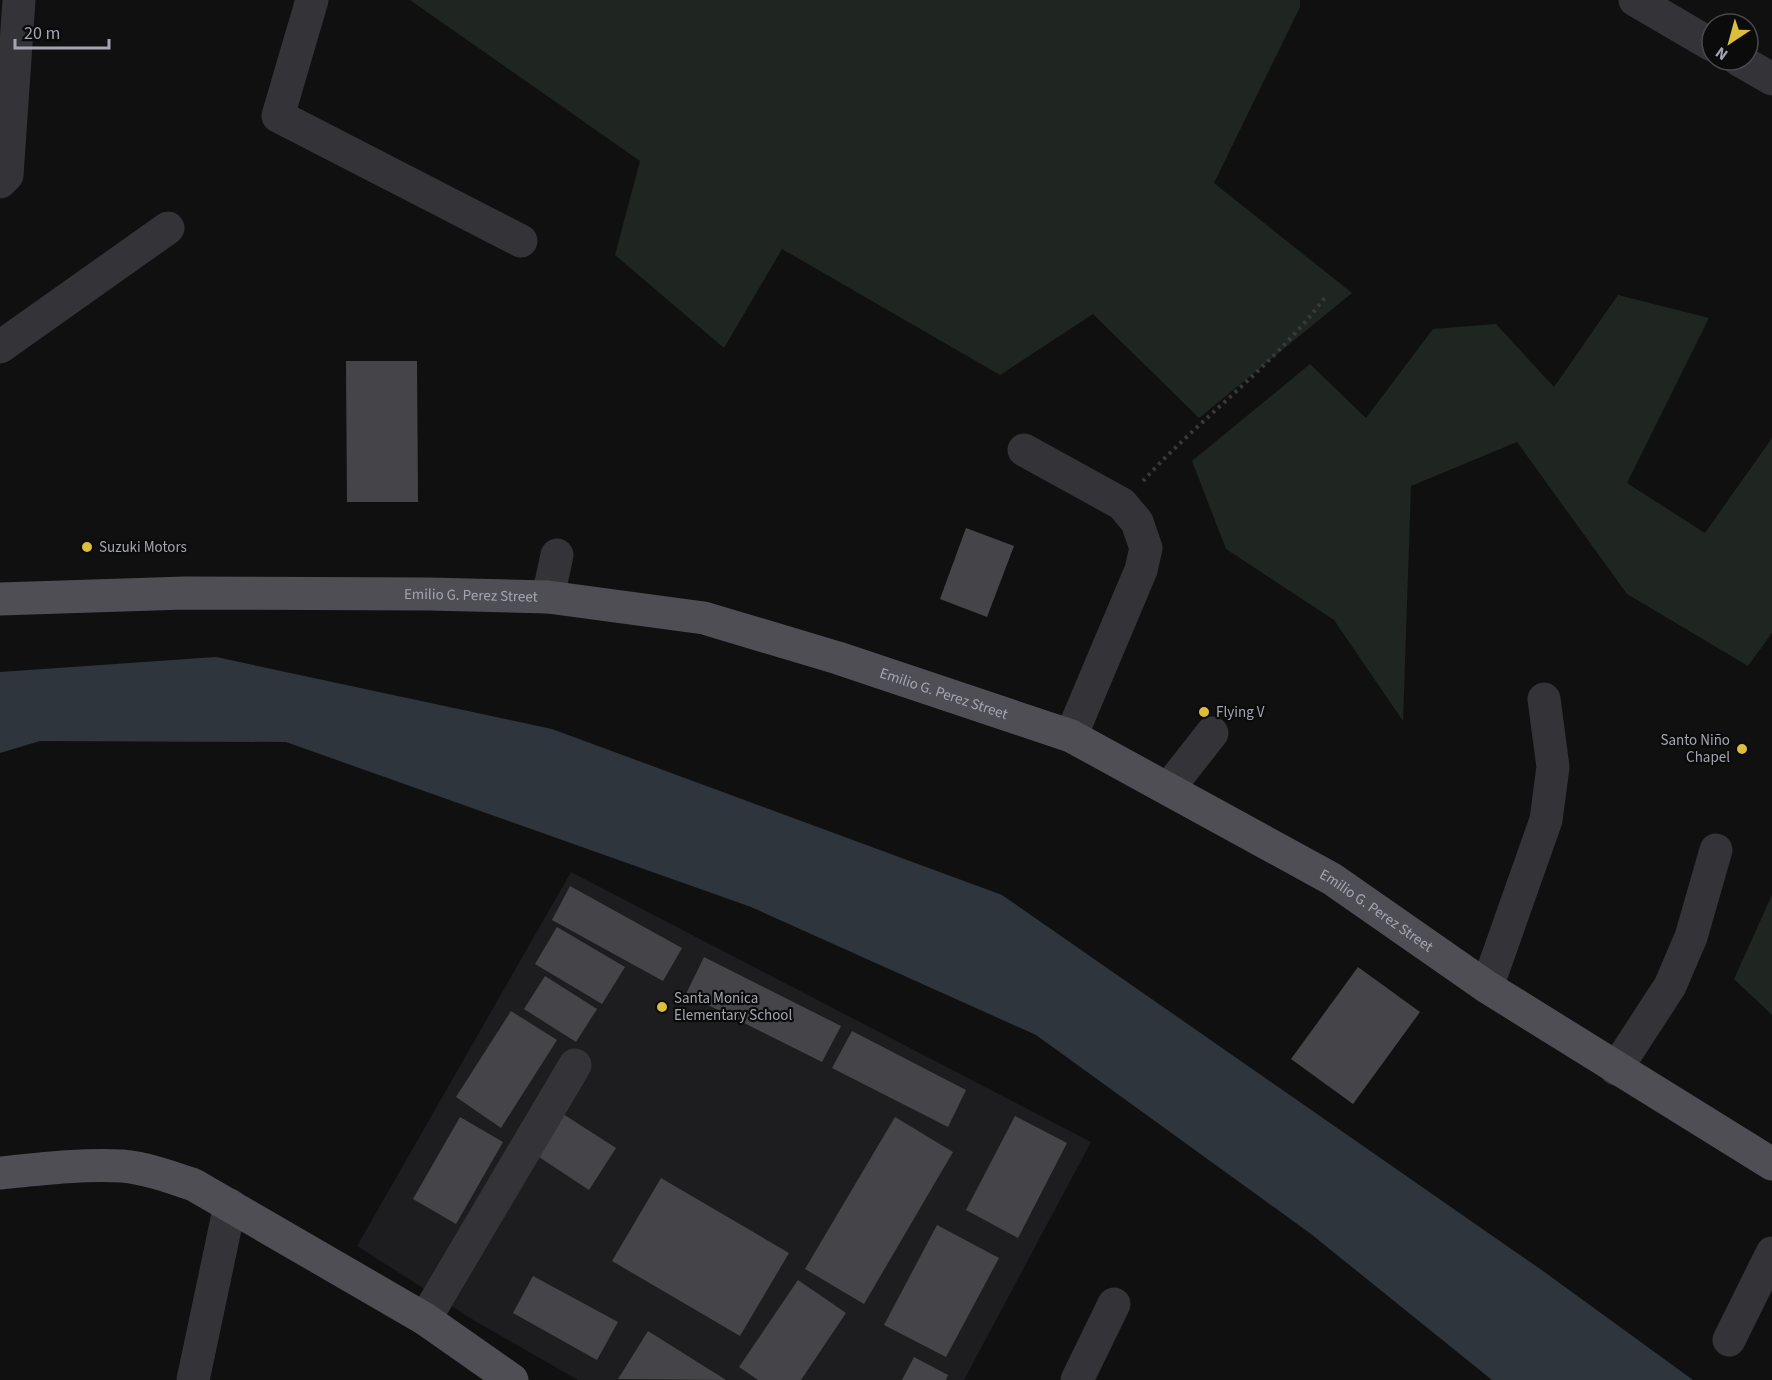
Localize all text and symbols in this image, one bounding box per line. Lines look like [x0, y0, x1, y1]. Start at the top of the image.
scale bar [15, 12, 110, 50]
north arrow [1700, 12, 1760, 72]
text: 20 m [24, 21, 60, 46]
text: N [1711, 41, 1733, 65]
place label: Suzuki Motors [99, 537, 187, 558]
marker: Suzuki Motors [80, 540, 94, 554]
street label: Emilio G. Perez Street [404, 583, 538, 607]
street label: Emilio G. Perez Street [877, 662, 1011, 725]
place label: Flying V [1216, 702, 1265, 723]
marker: Flying V [1197, 705, 1211, 719]
place label: Santo Niño Chapel [1660, 730, 1730, 768]
marker: Santo Niño Chapel [1735, 742, 1749, 756]
street label: Emilio G. Perez Street [1316, 864, 1437, 957]
place label: Santa Monica Elementary School [674, 988, 792, 1026]
marker: Santa Monica Elementary School [655, 1000, 669, 1014]

